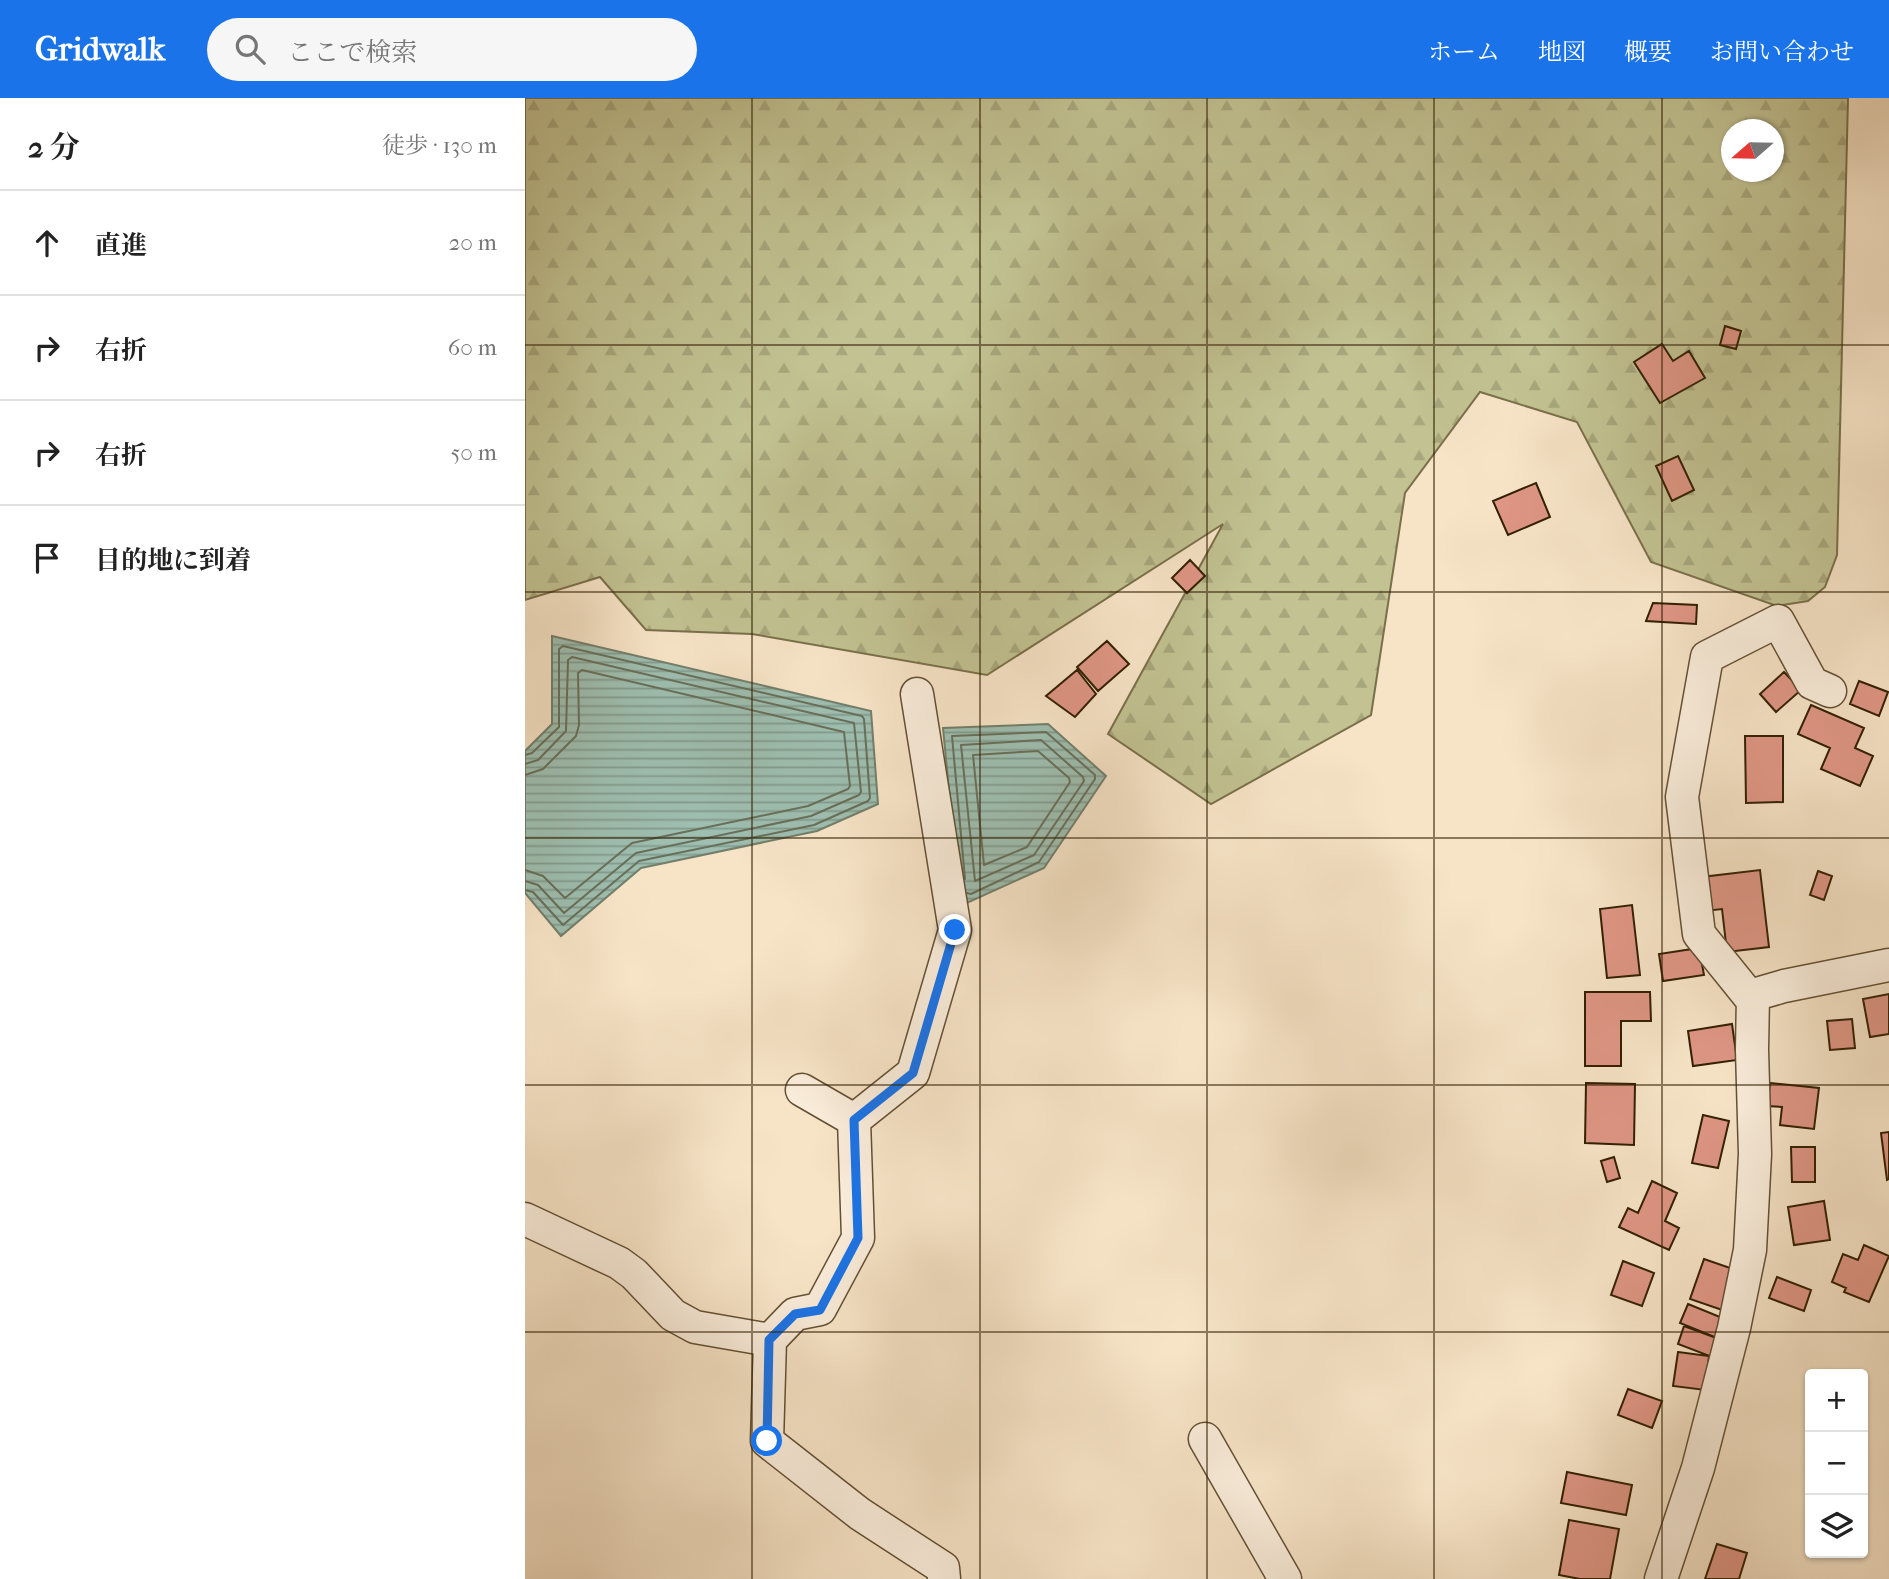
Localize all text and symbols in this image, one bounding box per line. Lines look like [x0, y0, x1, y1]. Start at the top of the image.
search box [207, 18, 697, 81]
text: Gridwalk [35, 30, 165, 69]
icon: search [231, 30, 269, 68]
text: ここで検索 [287, 37, 417, 68]
text: ホーム [1428, 38, 1500, 66]
text: 地図 [1538, 38, 1586, 66]
text: 概要 [1624, 38, 1672, 66]
text: お問い合わせ [1710, 38, 1854, 66]
north arrow [1721, 119, 1784, 182]
text: 2 分 [28, 130, 80, 165]
text: 徒歩 · 130 m [382, 132, 497, 159]
icon: ahead [28, 224, 66, 262]
text: 20 m [448, 229, 497, 256]
text: 直進 [95, 230, 147, 261]
icon: right [28, 329, 66, 367]
text: 60 m [448, 334, 497, 361]
text: 右折 [95, 335, 147, 366]
icon: right [28, 434, 66, 472]
text: 50 m [450, 439, 497, 466]
text: 右折 [95, 440, 147, 471]
icon: arrive [28, 539, 66, 577]
text: 目的地に到着 [95, 545, 251, 576]
route end [939, 914, 970, 945]
map controls [1805, 1369, 1868, 1558]
button: + [1805, 1369, 1868, 1432]
route start [751, 1425, 782, 1456]
button: − [1805, 1432, 1868, 1495]
button: layers [1805, 1495, 1868, 1558]

